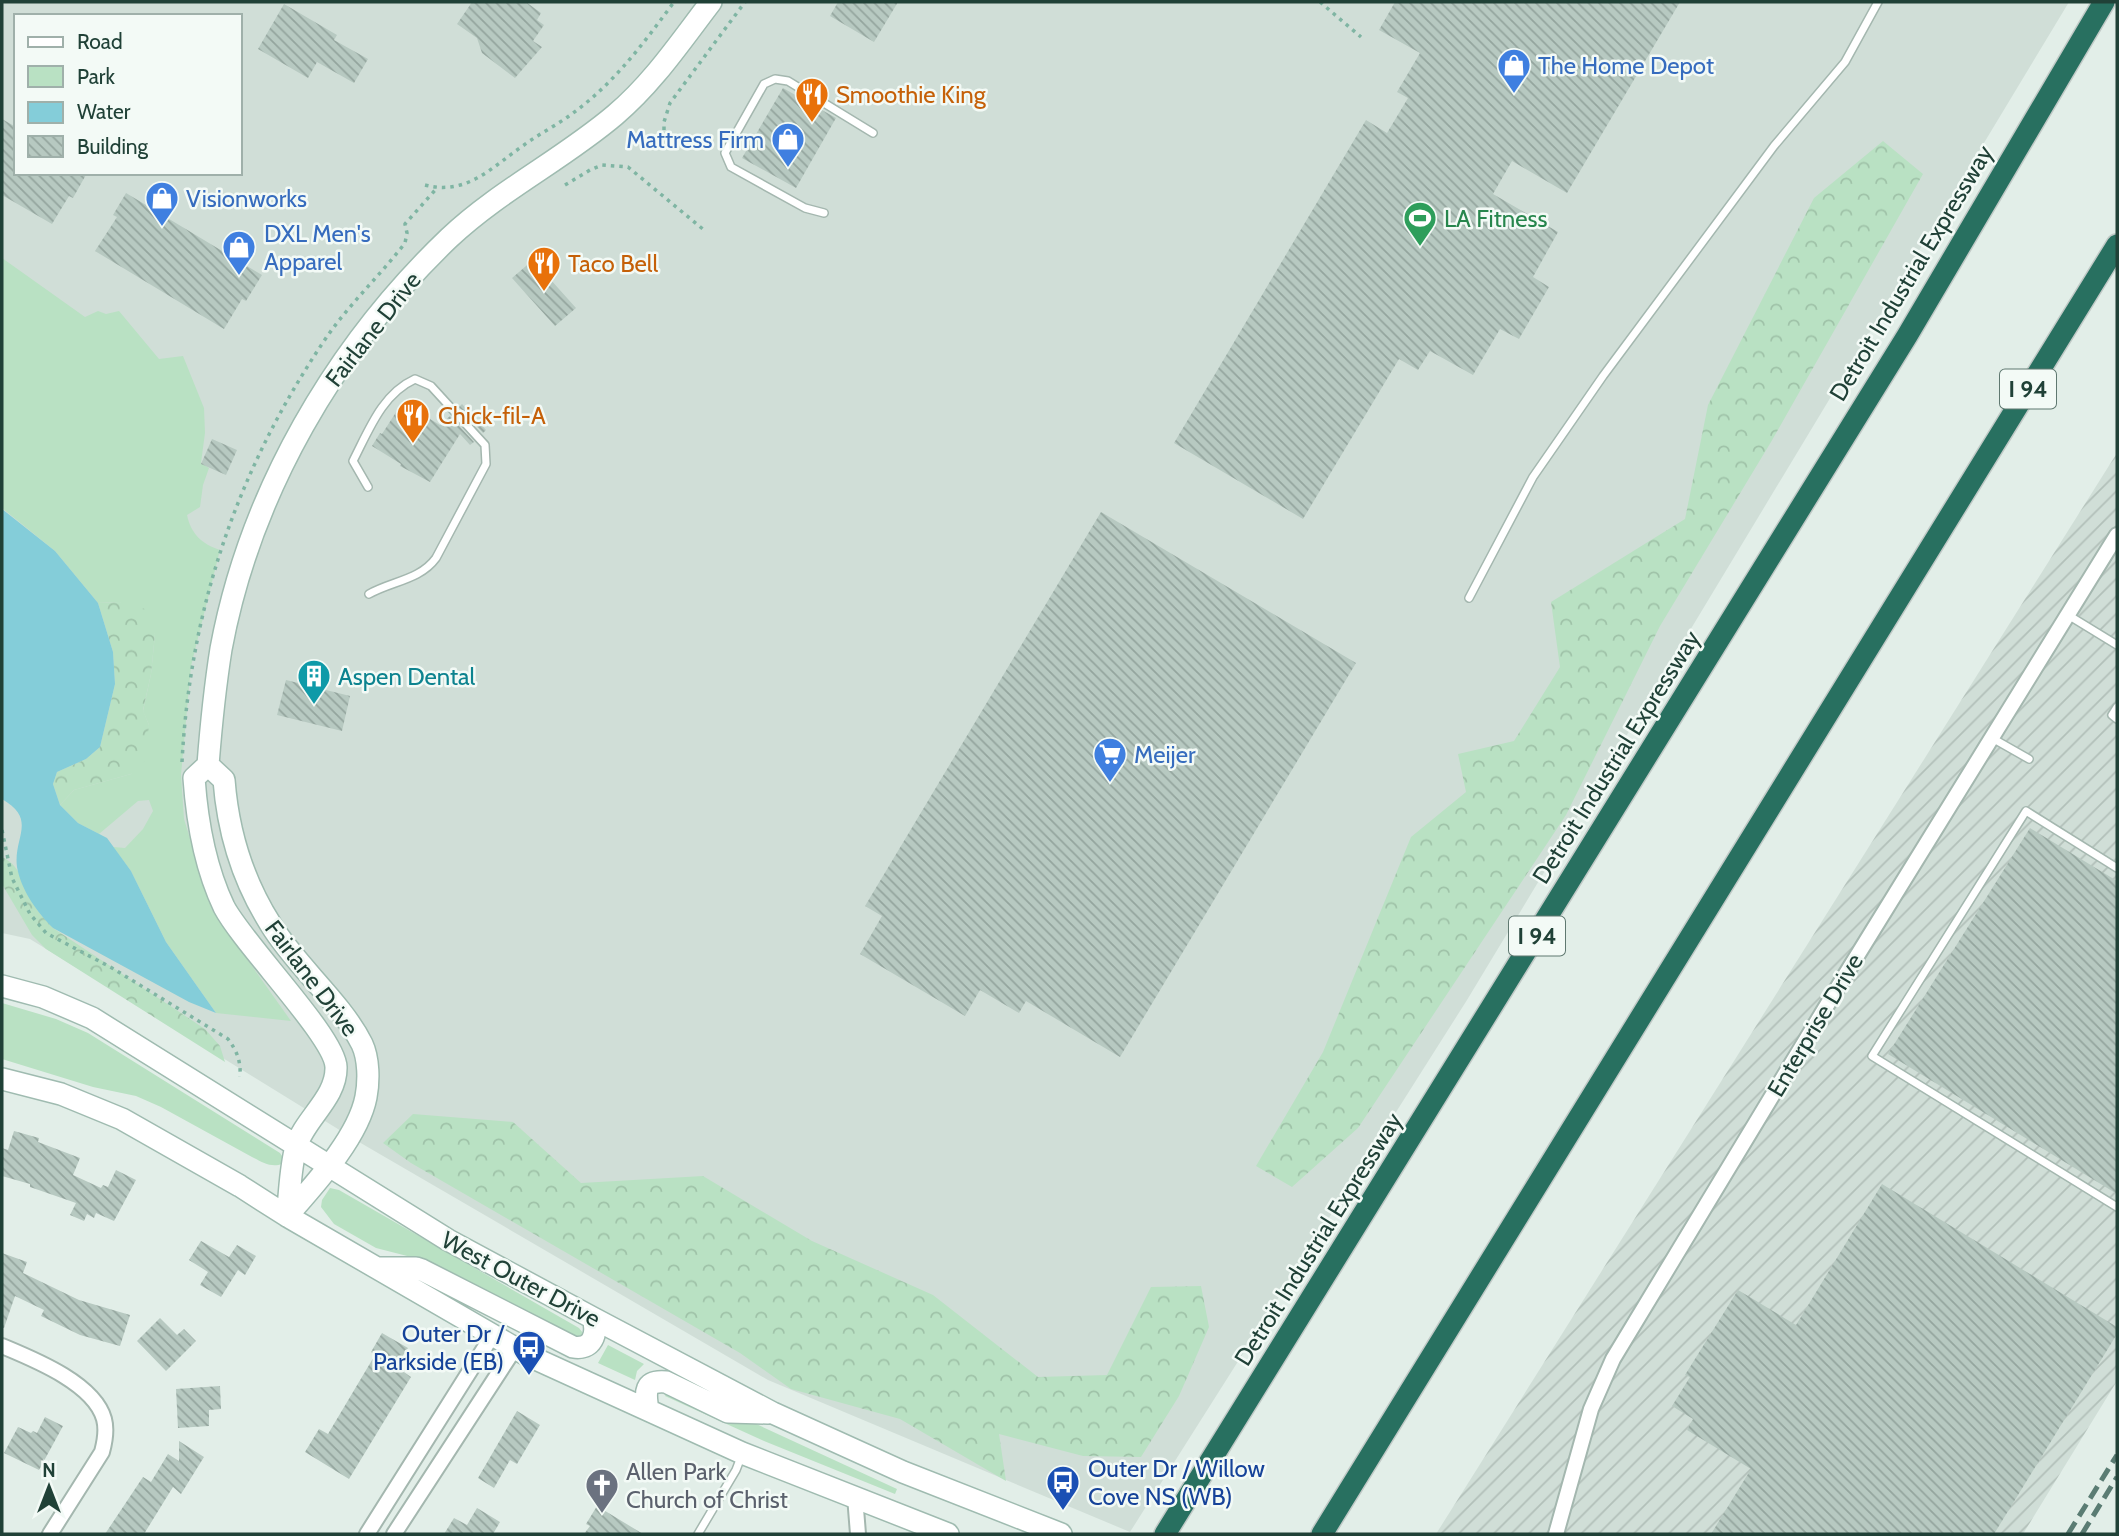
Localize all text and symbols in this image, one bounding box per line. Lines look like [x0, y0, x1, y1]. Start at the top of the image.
legend [14, 14, 242, 175]
text: Road [77, 29, 123, 54]
shop icon: The Home Depot [1495, 46, 1533, 95]
place label: The Home Depot [1538, 51, 1714, 80]
text: Park [77, 64, 115, 89]
restaurant icon: Smoothie King [793, 75, 831, 124]
place label: Smoothie King [836, 80, 987, 109]
text: Water [77, 99, 131, 124]
shop icon: Mattress Firm [769, 120, 807, 169]
place label: Mattress Firm [626, 125, 764, 154]
text: Building [77, 134, 149, 159]
street label: Detroit Industrial Expressway [1823, 140, 1999, 406]
shop icon: Visionworks [143, 179, 181, 228]
place label: Visionworks [186, 184, 307, 213]
sports icon: LA Fitness [1401, 199, 1439, 248]
place label: LA Fitness [1444, 204, 1547, 233]
place label: DXL Men's Apparel [264, 219, 371, 276]
shop icon: DXL Men's Apparel [220, 228, 258, 277]
restaurant icon: Taco Bell [525, 244, 563, 293]
place label: Taco Bell [568, 249, 658, 278]
street label: Fairlane Drive [319, 266, 427, 392]
road number: I 94 [2000, 370, 2056, 408]
restaurant icon: Chick-fil-A [394, 396, 432, 445]
place label: Chick-fil-A [438, 401, 546, 430]
street label: Detroit Industrial Expressway [1526, 625, 1706, 889]
building icon: Aspen Dental [295, 657, 333, 706]
place label: Aspen Dental [338, 662, 476, 691]
supermarket icon: Meijer [1091, 735, 1129, 784]
place label: Meijer [1134, 740, 1196, 769]
street label: Fairlane Drive [259, 914, 365, 1042]
road number: I 94 [1509, 917, 1565, 956]
street label: Enterprise Drive [1761, 948, 1869, 1102]
street label: Detroit Industrial Expressway [1228, 1107, 1408, 1371]
street label: West Outer Drive [437, 1225, 605, 1333]
place label: Outer Dr / Parkside (EB) [373, 1319, 505, 1376]
bus stop icon: Outer Dr / Parkside (EB) [510, 1328, 548, 1377]
north arrow [14, 1452, 84, 1522]
place label: Outer Dr / Willow Cove NS (WB) [1088, 1454, 1266, 1511]
place label: Allen Park Church of Christ [626, 1457, 788, 1514]
text: N [42, 1459, 56, 1482]
bus stop icon: Outer Dr / Willow Cove NS (WB) [1044, 1463, 1082, 1512]
church icon: Allen Park Church of Christ [583, 1466, 621, 1515]

